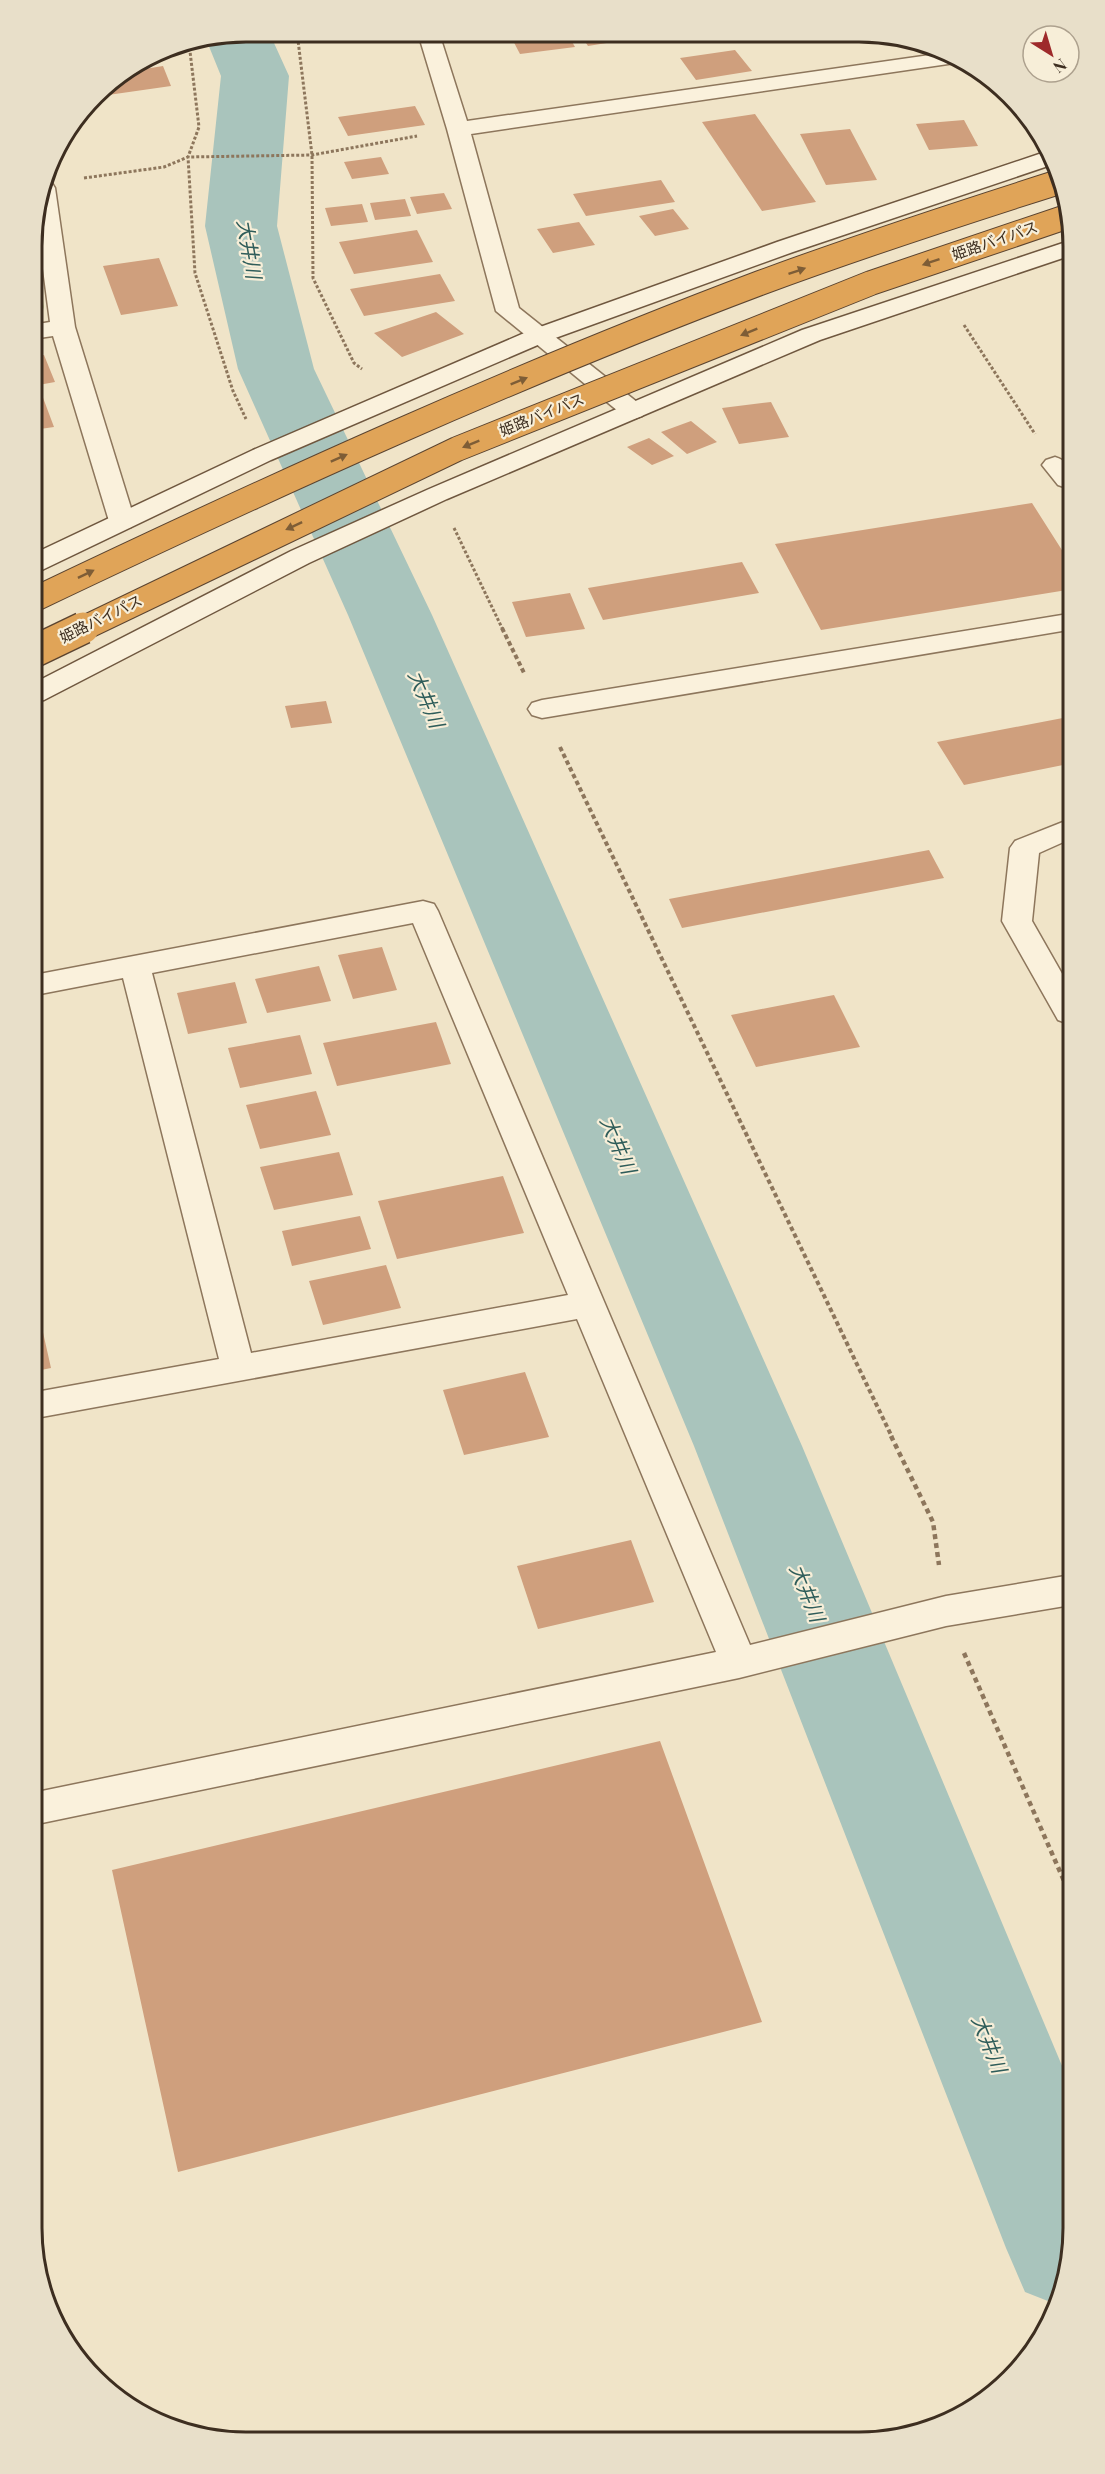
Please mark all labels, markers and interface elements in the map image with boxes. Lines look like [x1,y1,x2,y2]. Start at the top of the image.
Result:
north arrow [1021,24,1081,84]
text: N [1049,55,1071,79]
street label: 姫路バイパス [949,216,1040,264]
water label: 大井川 [232,217,269,283]
one-way arrow [922,258,940,268]
one-way arrow [789,265,807,275]
one-way arrow [740,328,758,337]
one-way arrow [510,376,528,386]
street label: 姫路バイパス [496,388,587,440]
one-way arrow [461,439,479,449]
one-way arrow [331,453,349,463]
one-way arrow [285,521,302,530]
one-way arrow [77,570,94,579]
street label: 姫路バイパス [56,589,145,647]
water label: 大井川 [403,666,452,733]
water label: 大井川 [595,1112,644,1179]
water label: 大井川 [785,1560,833,1627]
water label: 大井川 [967,2011,1015,2078]

